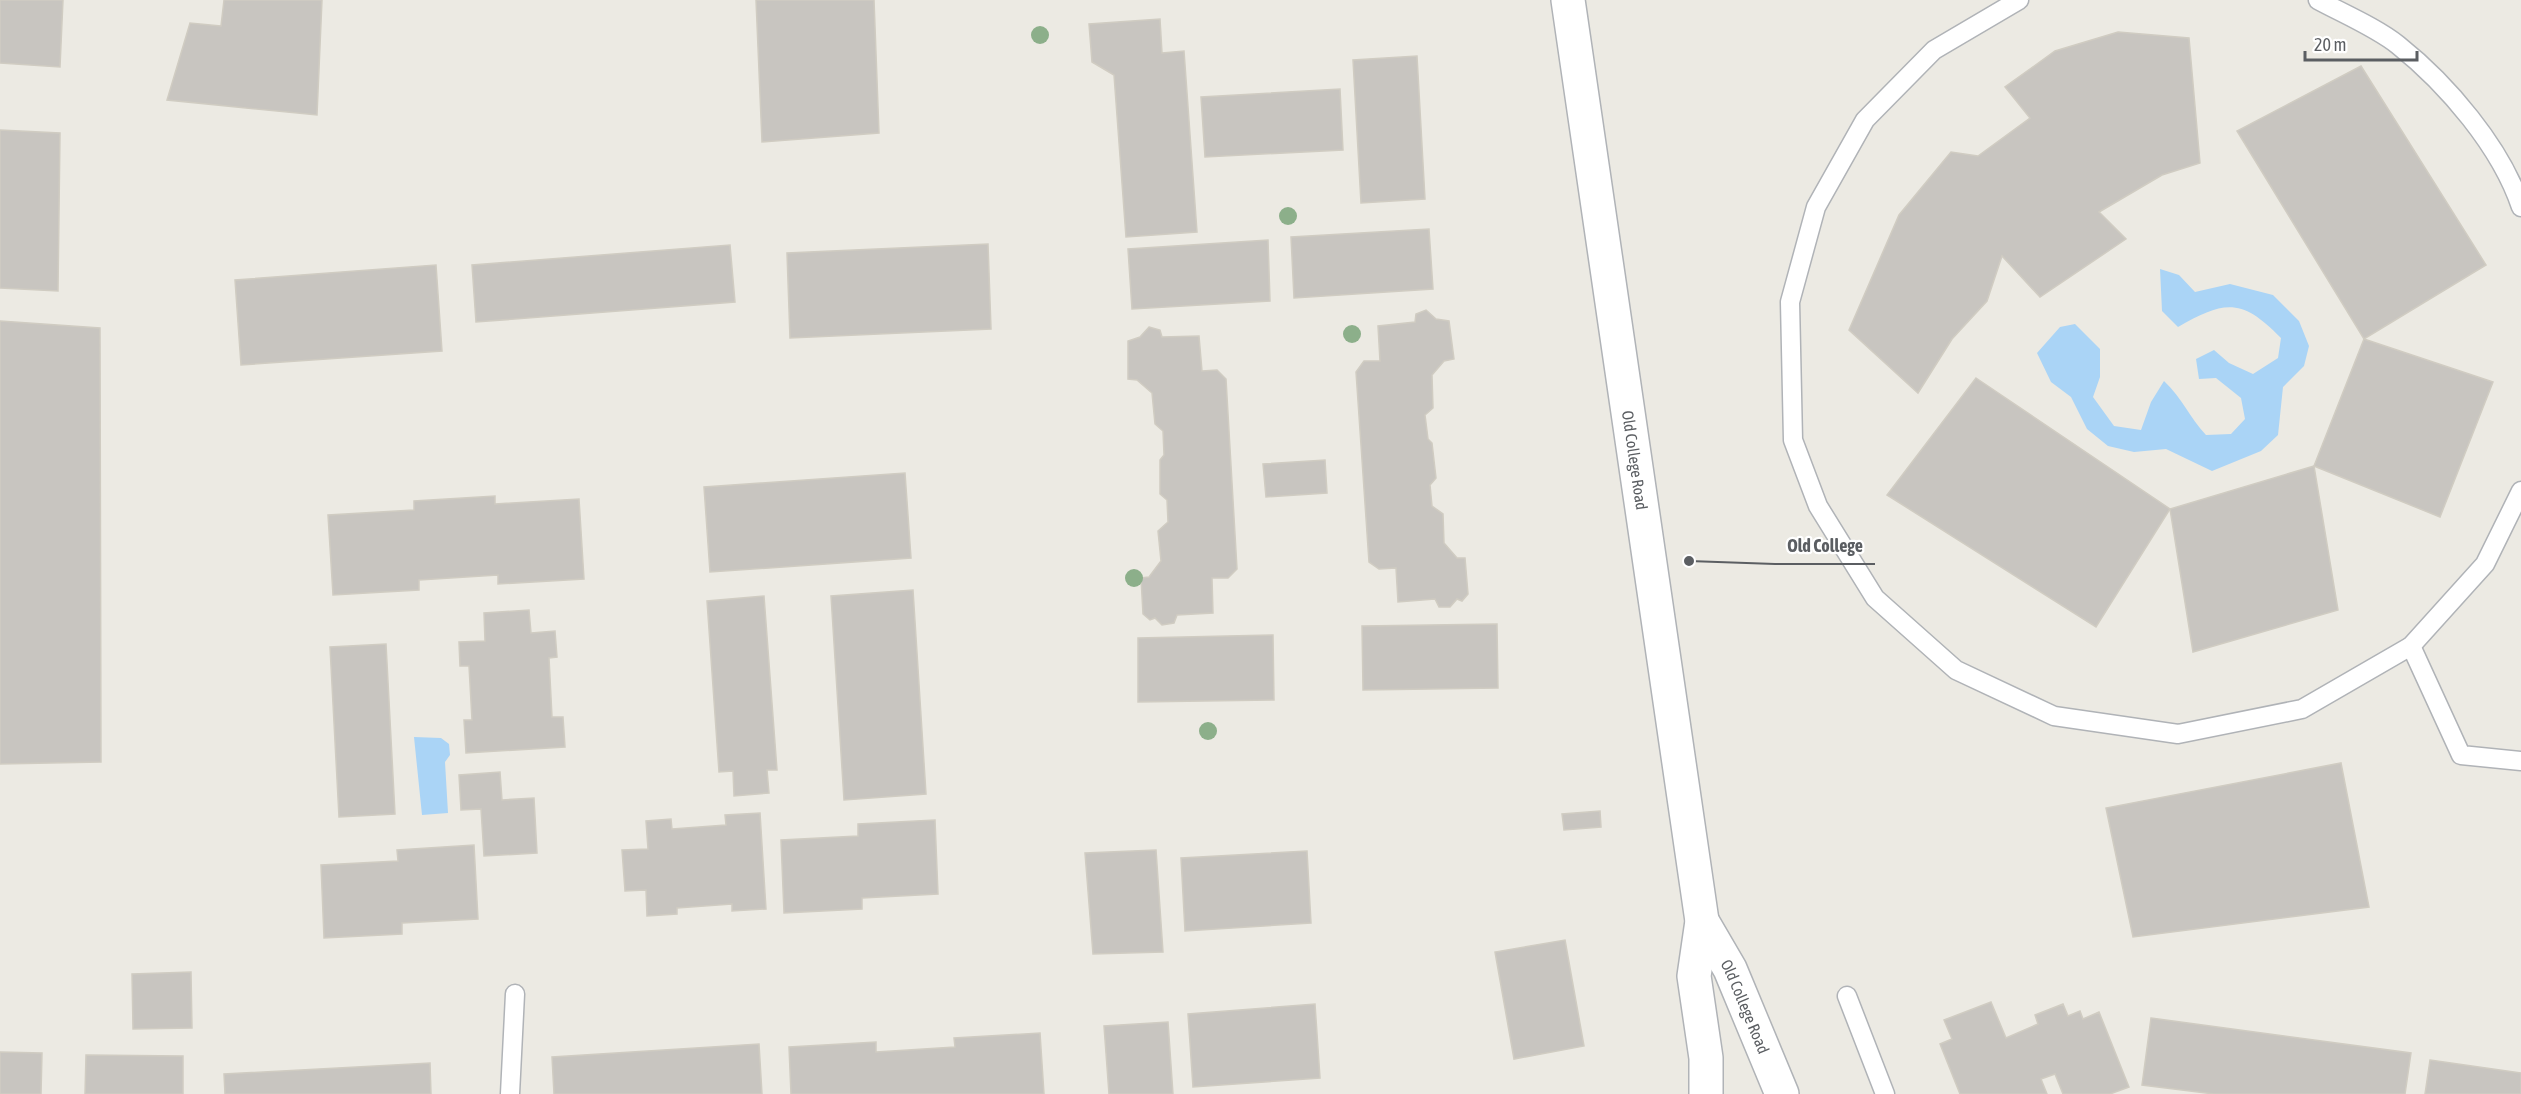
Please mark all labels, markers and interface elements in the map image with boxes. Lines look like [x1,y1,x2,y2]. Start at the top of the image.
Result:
scale bar [2305,24,2418,62]
text: 20 m [2314,34,2346,55]
street label: Old College Road [1619,409,1651,511]
callout: Old College [1775,528,1875,564]
text: Old College [1787,535,1863,556]
street label: Old College Road [1717,956,1773,1056]

